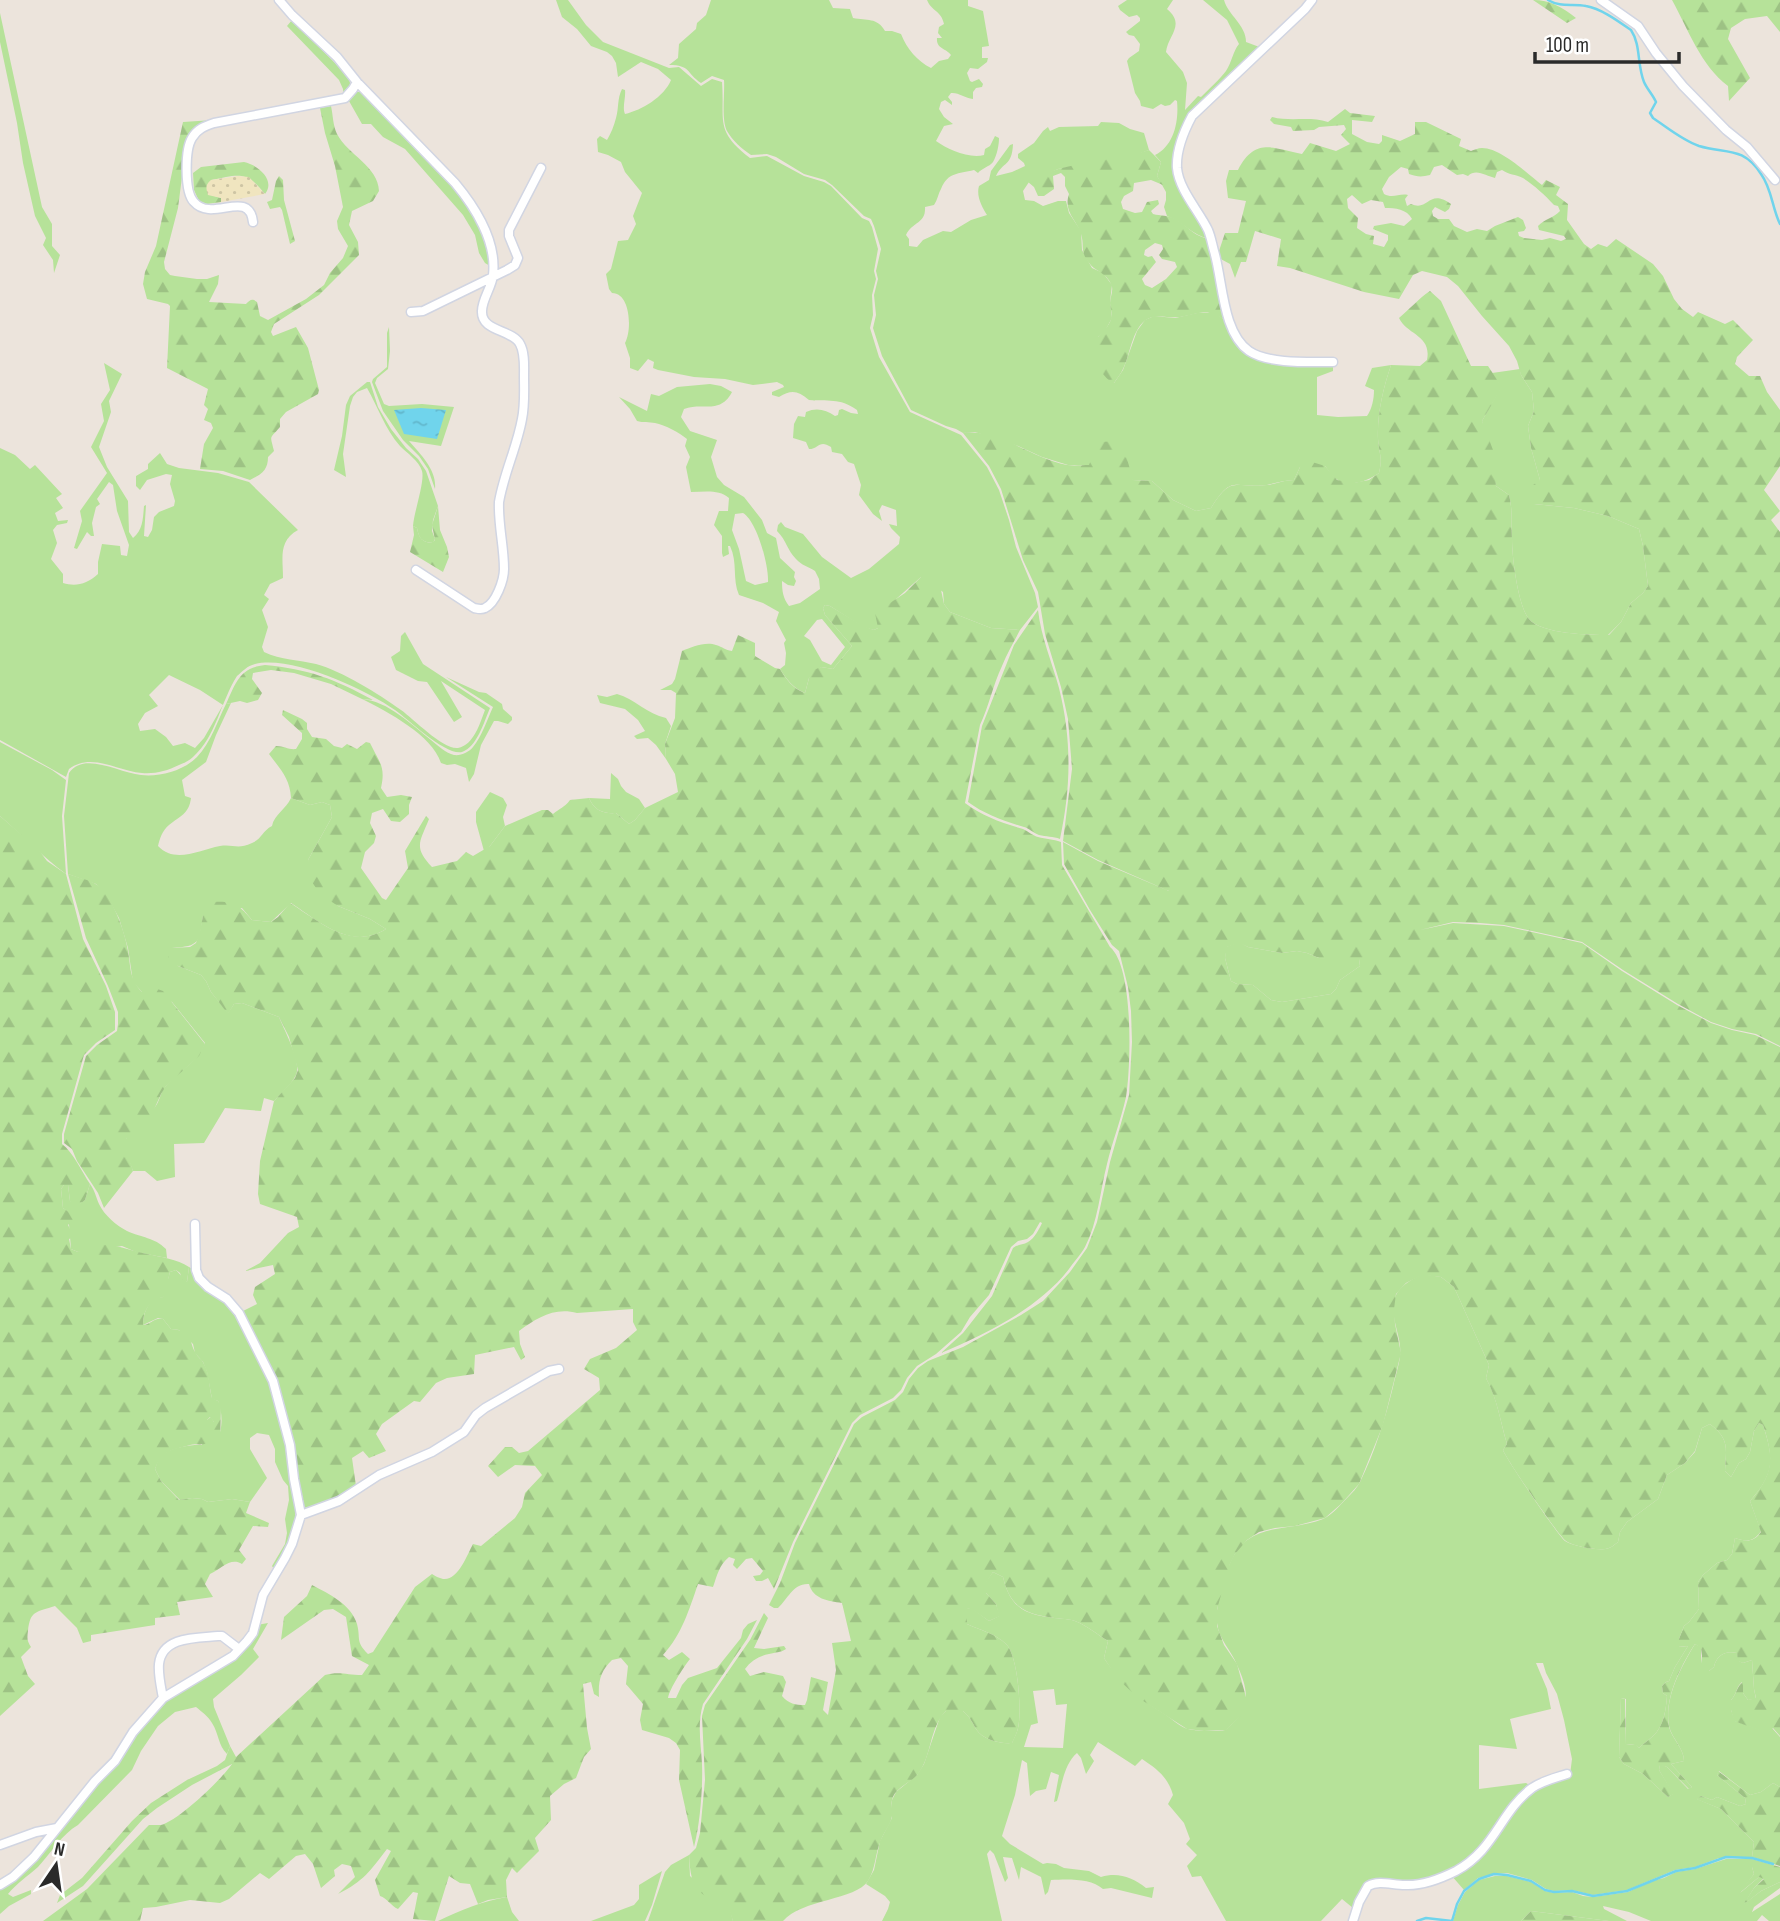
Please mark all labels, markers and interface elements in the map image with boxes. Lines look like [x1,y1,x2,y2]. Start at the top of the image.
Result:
scale bar [1535,21,1678,65]
text: 100 m [1546,33,1589,58]
north arrow [21,1830,91,1900]
text: N [52,1838,67,1862]

